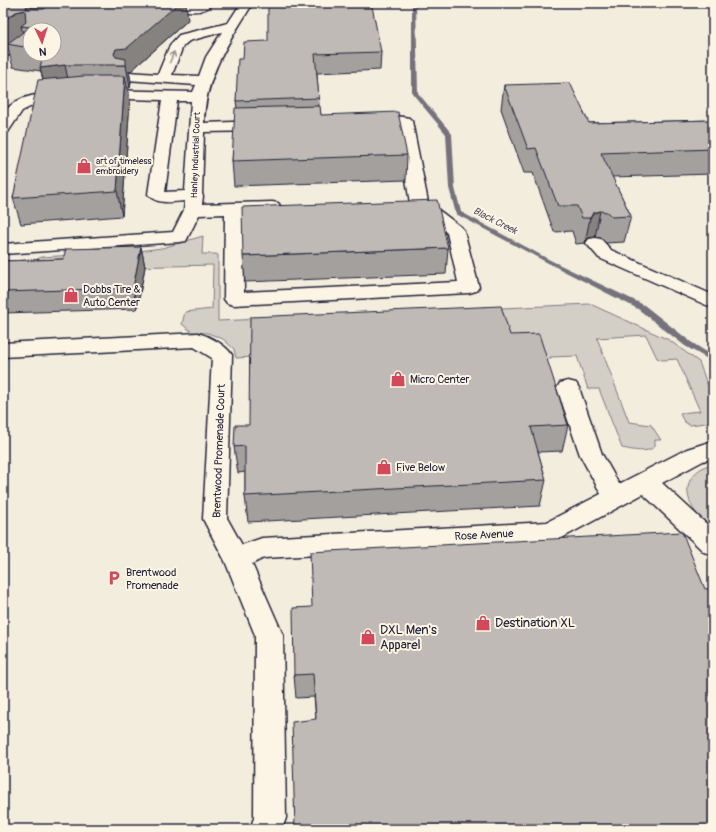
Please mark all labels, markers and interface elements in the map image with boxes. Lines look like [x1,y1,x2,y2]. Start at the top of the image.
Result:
north arrow [22,22,62,62]
text: N [38,45,47,58]
one-way arrow [168,52,176,64]
street label: Hanley Industrial Court [189,111,203,198]
place label: art of timeless embroidery [96,156,152,177]
shop icon: art of timeless embroidery [75,157,93,175]
water label: Black Creek [471,205,520,238]
place label: Dobbs Tire & Auto Center [83,283,140,309]
shop icon: Dobbs Tire & Auto Center [62,286,80,304]
shop icon: Micro Center [389,370,407,388]
place label: Micro Center [410,373,469,386]
street label: Brentwood Promenade Court [210,383,228,518]
shop icon: Five Below [375,458,393,476]
place label: Five Below [396,461,446,474]
street label: Rose Avenue [454,527,514,543]
place label: Brentwood Promenade [126,566,179,592]
parking icon: Brentwood Promenade [105,569,123,587]
shop icon: Destination XL [474,614,492,632]
place label: Destination XL [495,615,575,631]
place label: DXL Men's Apparel [380,622,437,653]
shop icon: DXL Men's Apparel [359,628,377,646]

